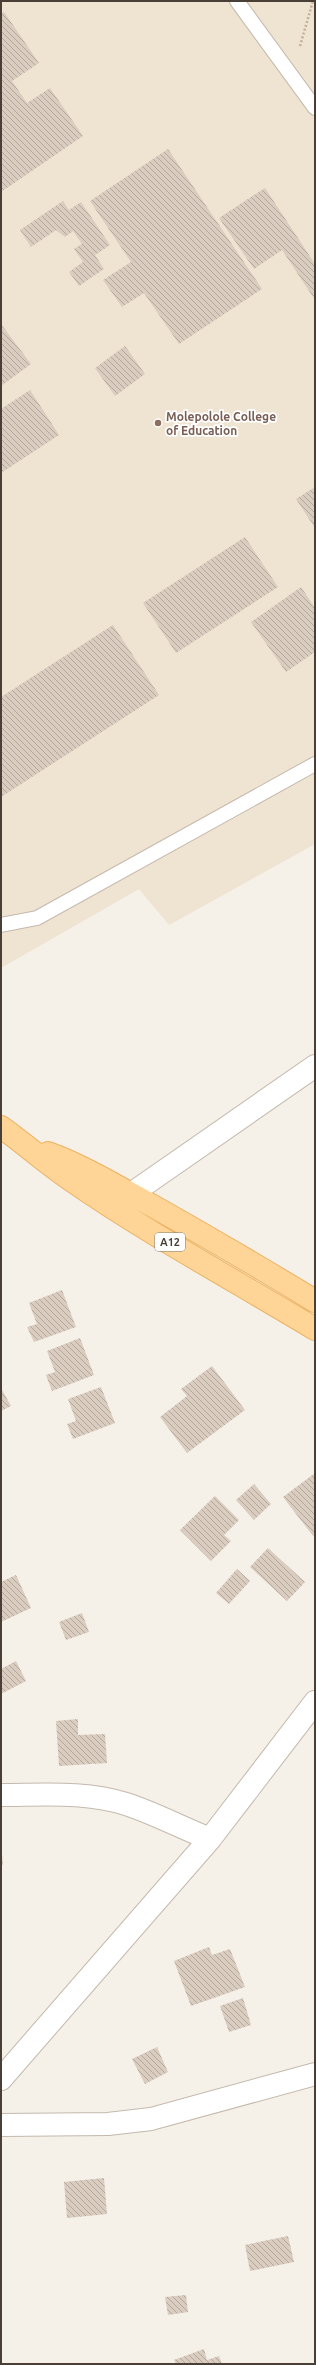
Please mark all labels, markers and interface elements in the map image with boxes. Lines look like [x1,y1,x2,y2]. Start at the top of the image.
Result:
place label: Molepolole College of Education [166,410,276,437]
marker: Molepolole College of Education [153,418,163,428]
road number: A12 [155,1233,185,1251]

